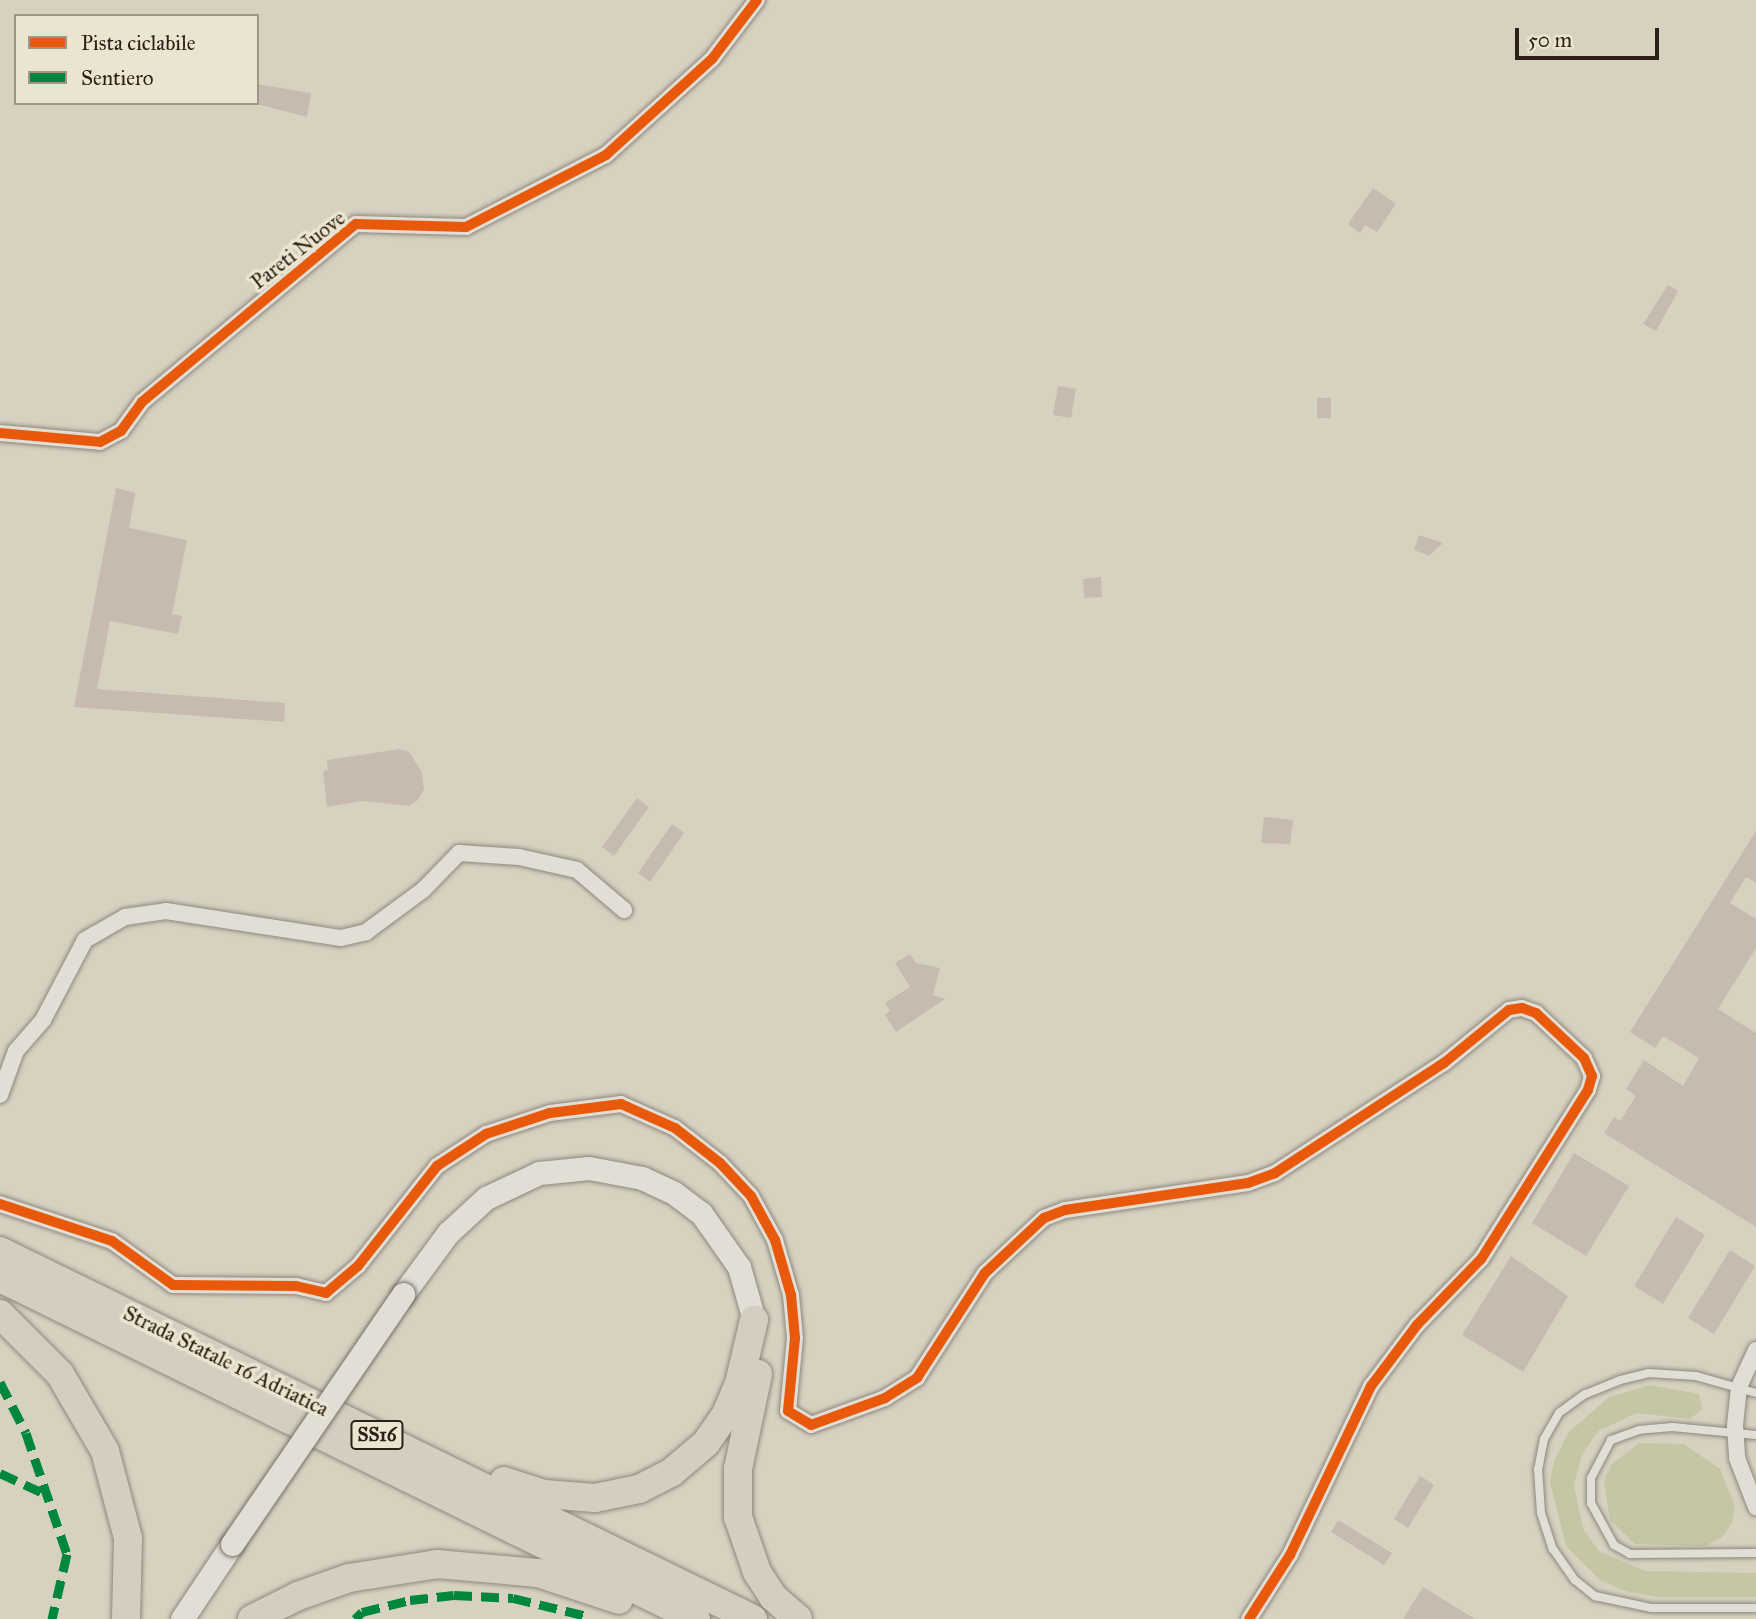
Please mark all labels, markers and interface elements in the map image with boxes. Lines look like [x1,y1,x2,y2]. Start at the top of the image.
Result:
legend [14,14,259,105]
scale bar [1518,14,1662,58]
text: 50 m [1528,27,1572,53]
text: Pista ciclabile [81,30,196,56]
text: Sentiero [81,65,153,91]
street label: Pareti Nuove [246,205,350,295]
street label: Strada Statale 16 Adriatica [119,1300,333,1422]
road number: SS16 [349,1420,405,1450]

